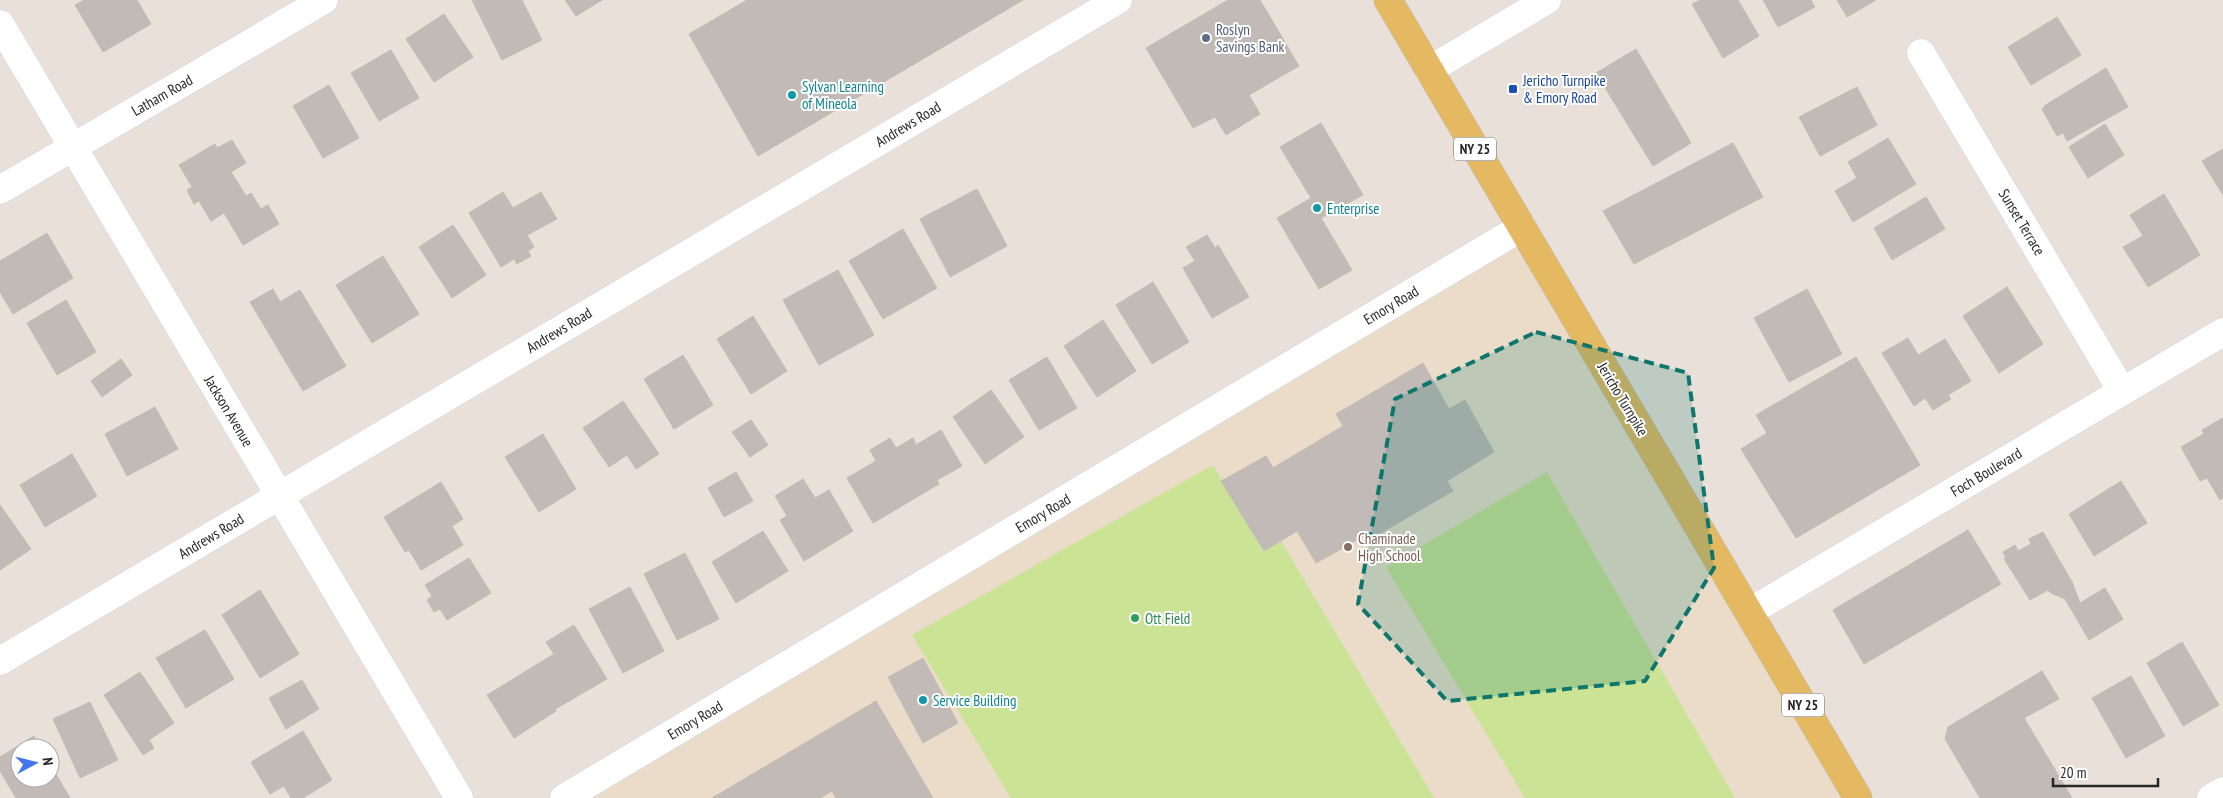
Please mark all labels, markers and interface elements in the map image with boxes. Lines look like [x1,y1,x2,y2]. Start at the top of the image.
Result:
place label: Roslyn Savings Bank [1216,20,1284,56]
marker: Roslyn Savings Bank [1200,32,1212,44]
street label: Latham Road [128,70,196,120]
place label: Jericho Turnpike & Emory Road [1522,71,1606,107]
place label: Sylvan Learning of Mineola [802,77,884,113]
marker: Jericho Turnpike & Emory Road [1507,83,1519,95]
marker: Sylvan Learning of Mineola [786,89,798,101]
street label: Andrews Road [872,97,944,151]
road number: NY 25 [1454,138,1496,160]
street label: Sunset Terrace [1995,185,2049,259]
place label: Enterprise [1327,199,1380,218]
marker: Enterprise [1311,202,1323,214]
street label: Emory Road [1360,281,1422,329]
street label: Andrews Road [523,303,595,357]
street label: Jericho Turnpike [1593,358,1652,439]
street label: Jackson Avenue [200,371,258,450]
street label: Foch Boulevard [1947,443,2025,501]
street label: Emory Road [1012,489,1074,537]
street label: Andrews Road [175,509,247,563]
place label: Chaminade High School [1358,529,1421,565]
marker: Chaminade High School [1342,541,1354,553]
place label: Ott Field [1145,609,1190,628]
marker: Ott Field [1129,612,1141,624]
place label: Service Building [933,691,1016,710]
marker: Service Building [917,694,929,706]
road number: NY 25 [1782,694,1824,716]
street label: Emory Road [664,696,726,744]
north arrow [10,738,60,788]
scale bar [2053,756,2158,788]
text: N [39,757,57,766]
text: 20 m [2060,763,2086,782]

